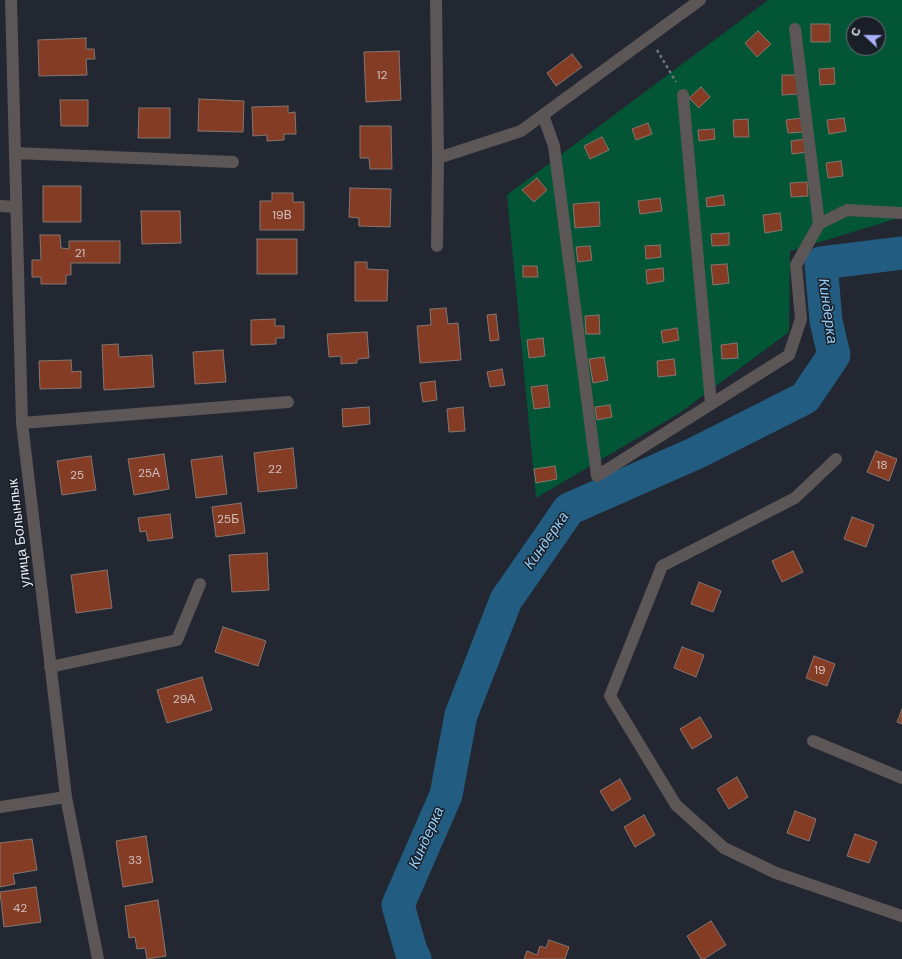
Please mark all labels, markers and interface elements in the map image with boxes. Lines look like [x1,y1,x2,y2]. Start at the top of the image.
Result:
north arrow [846,16,886,56]
text: С [848,26,864,38]
house number: 12 [377,69,387,83]
house number: 19В [272,209,292,223]
house number: 21 [75,247,85,261]
water label: Киндерка [814,277,840,345]
house number: 18 [876,459,888,473]
house number: 22 [268,463,282,477]
house number: 25А [138,467,160,481]
house number: 25 [70,469,84,483]
street label: улица Болынлык [5,478,35,588]
water label: Киндерка [521,509,573,573]
house number: 25Б [217,513,239,527]
house number: 19 [814,664,826,678]
house number: 29А [173,693,195,707]
water label: Киндерка [405,804,449,872]
house number: 33 [128,854,142,868]
house number: 42 [13,902,27,916]

